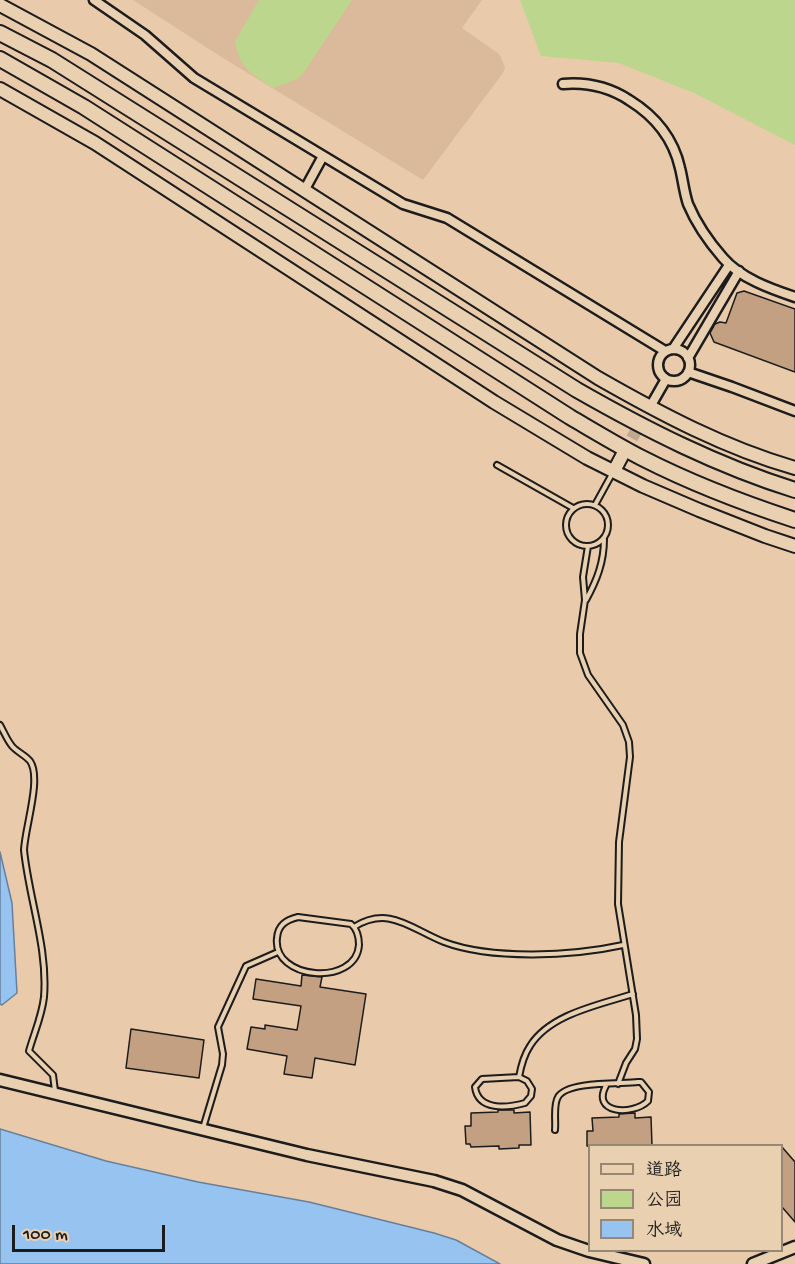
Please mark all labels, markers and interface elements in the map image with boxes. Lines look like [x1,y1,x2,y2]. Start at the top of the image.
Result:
legend [588,1144,783,1252]
text: 道路 [646,1161,682,1182]
text: 公园 [646,1191,682,1212]
scale bar [15,1213,168,1251]
text: 水域 [646,1221,682,1242]
text: 100 m [23,1225,68,1246]

